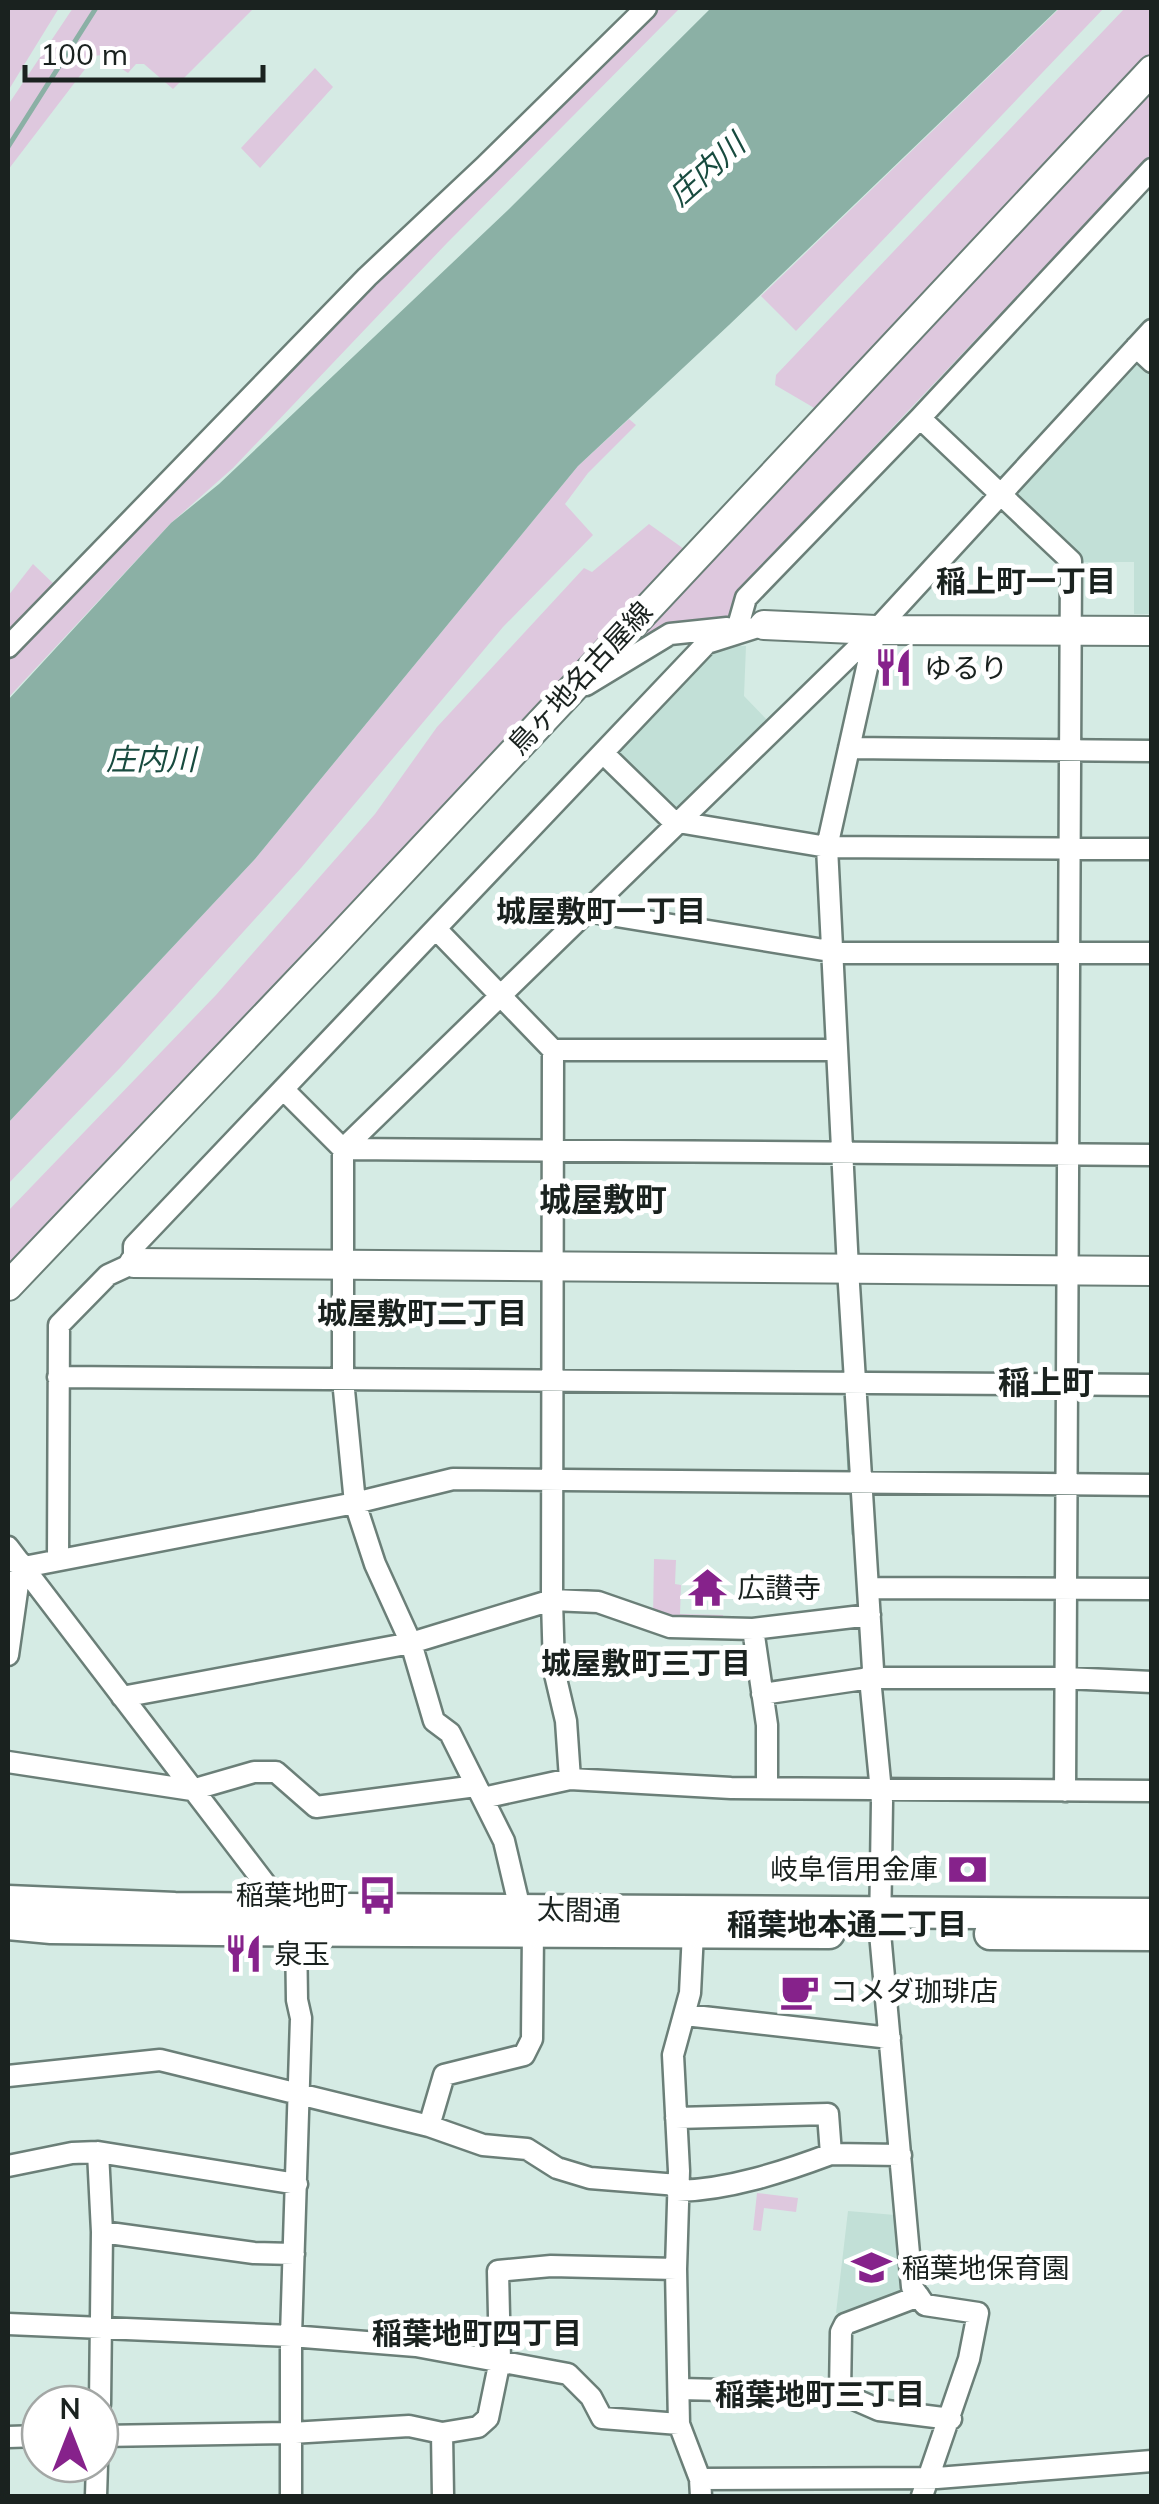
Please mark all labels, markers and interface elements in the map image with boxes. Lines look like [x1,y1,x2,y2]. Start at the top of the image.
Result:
scale bar [25,20,262,82]
text: 100 m [40,35,128,73]
water label: 庄内川 [660,123,755,213]
district label: 稲上町一丁目 [936,562,1116,600]
street label: 鳥ヶ地名古屋線 [500,594,659,761]
restaurant icon: ゆるり [873,647,915,689]
place label: ゆるり [924,650,1008,685]
water label: 庄内川 [106,740,199,778]
district label: 城屋敷町一丁目 [496,892,706,930]
district label: 城屋敷町 [539,1179,667,1219]
district label: 城屋敷町二丁目 [317,1294,527,1332]
district label: 稲上町 [998,1362,1094,1402]
temple icon: 広讃寺 [686,1567,728,1609]
place label: 広讃寺 [737,1570,821,1605]
district label: 城屋敷町三丁目 [541,1644,751,1682]
bank icon: 岐阜信用金庫 [947,1848,989,1890]
place label: 岐阜信用金庫 [770,1851,938,1886]
bus stop icon: 稲葉地町 [357,1874,399,1916]
place label: 稲葉地町 [236,1877,348,1912]
street label: 太閤通 [537,1891,621,1928]
district label: 稲葉地本通二丁目 [727,1905,967,1943]
restaurant icon: 泉玉 [223,1933,265,1975]
place label: 泉玉 [274,1936,330,1971]
cafe icon: コメダ珈琲店 [779,1970,821,2012]
place label: コメダ珈琲店 [830,1973,998,2008]
school or university icon: 稲葉地保育園 [851,2247,893,2289]
place label: 稲葉地保育園 [902,2250,1070,2285]
district label: 稲葉地町四丁目 [372,2314,582,2352]
district label: 稲葉地町三丁目 [715,2375,925,2413]
north arrow [20,2384,120,2484]
text: N [59,2391,81,2426]

